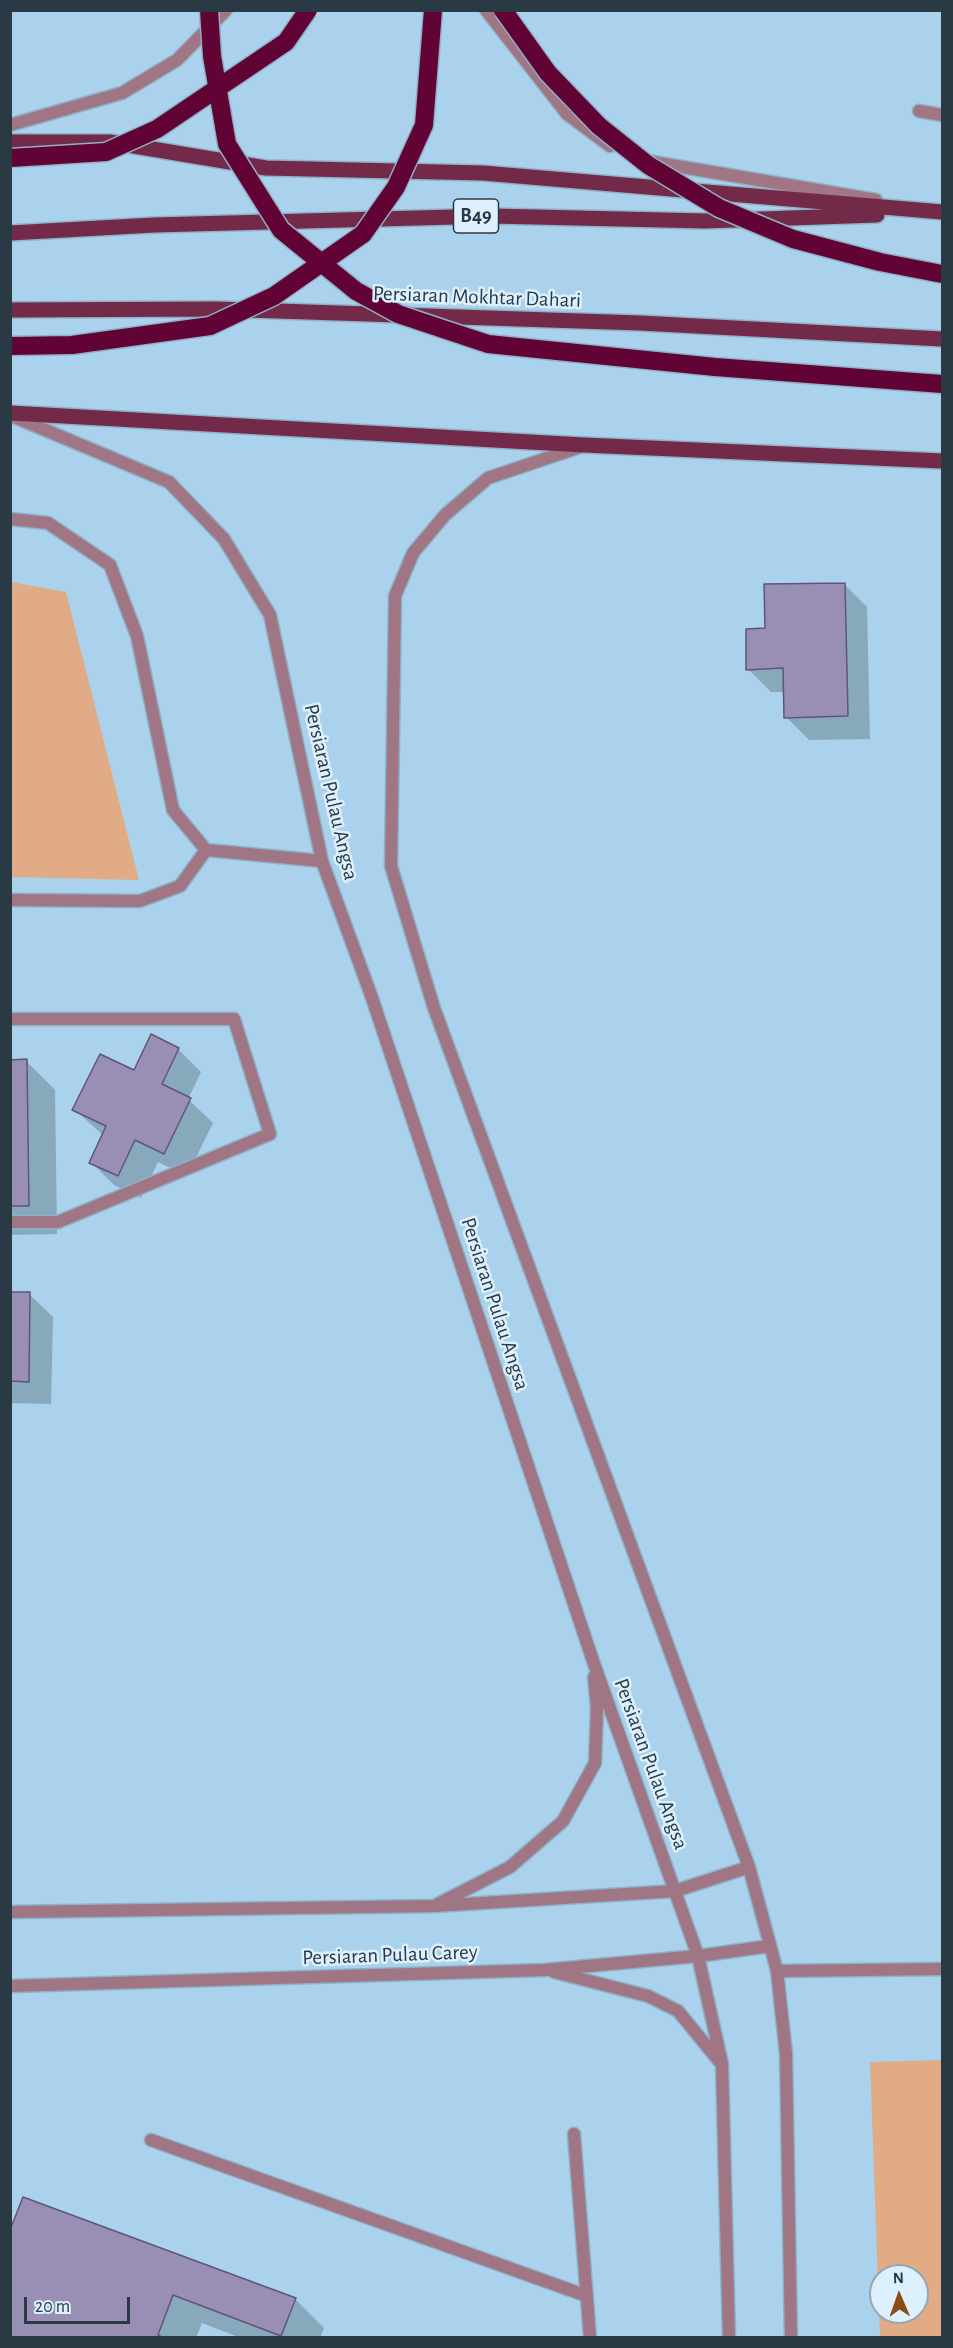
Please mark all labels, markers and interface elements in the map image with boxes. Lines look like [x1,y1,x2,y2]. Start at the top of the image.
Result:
road number: B49 [454,199,498,233]
street label: Persiaran Mokhtar Dahari [373,281,581,313]
street label: Persiaran Pulau Angsa [298,701,364,883]
street label: Persiaran Pulau Angsa [455,1214,535,1394]
street label: Persiaran Pulau Angsa [608,1675,694,1853]
street label: Persiaran Pulau Carey [302,1939,478,1971]
north arrow [869,2264,929,2324]
text: N [893,2270,904,2286]
scale bar [27,2285,134,2323]
text: 20 m [35,2298,70,2316]

